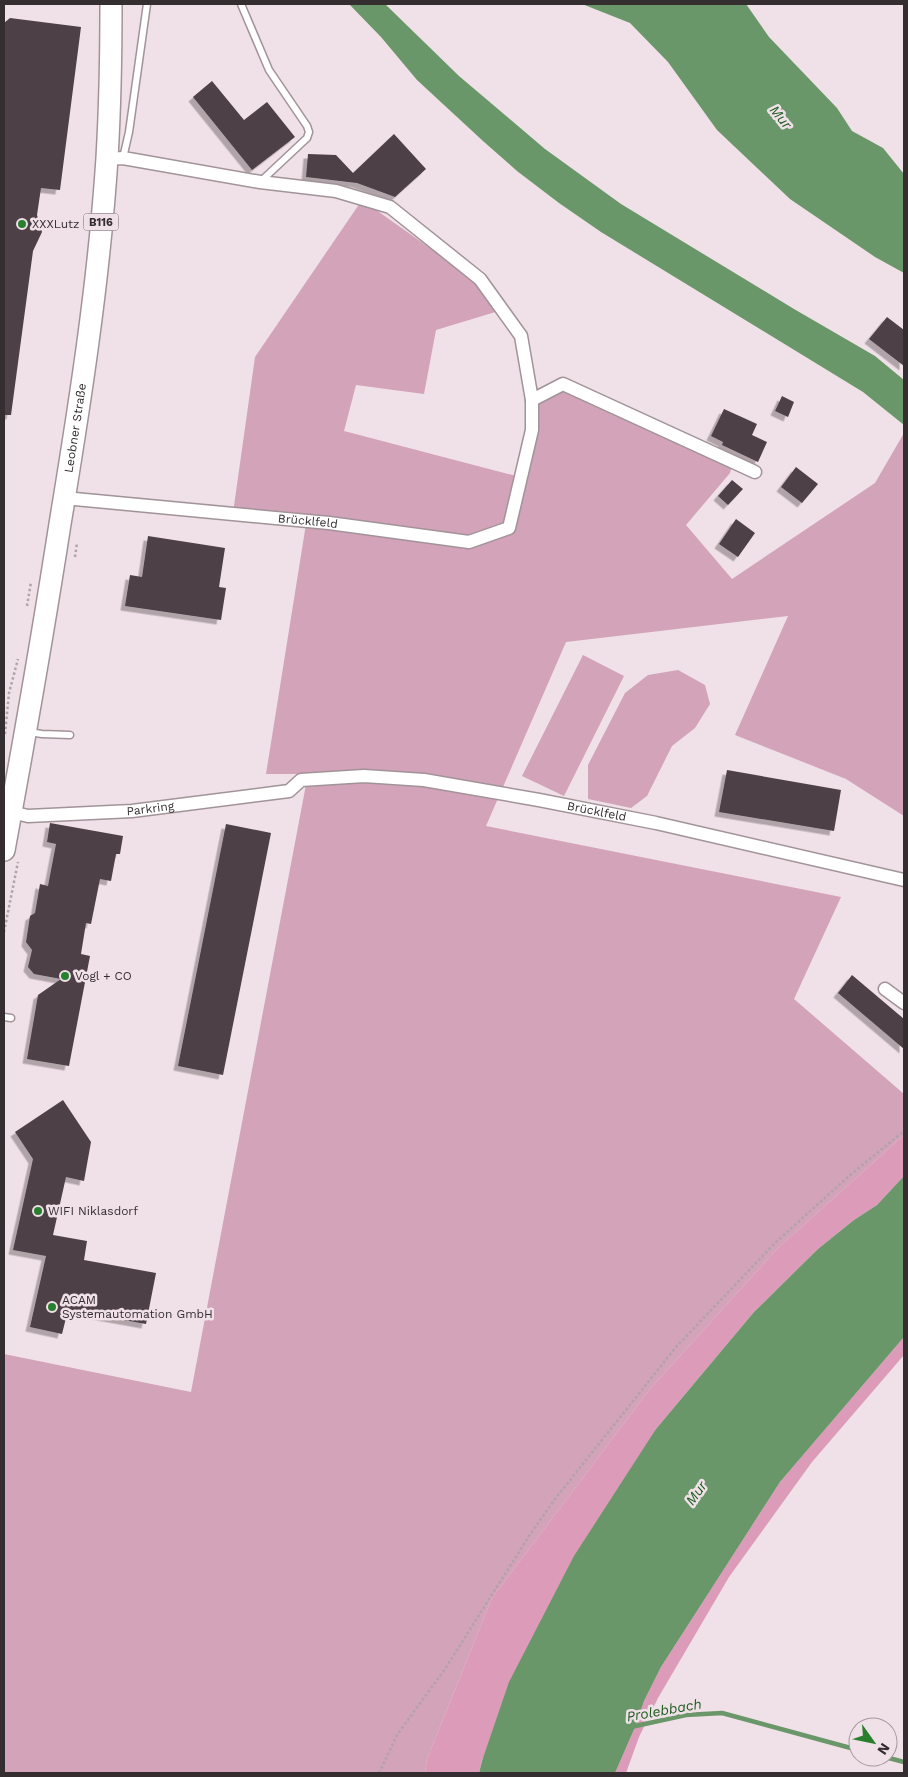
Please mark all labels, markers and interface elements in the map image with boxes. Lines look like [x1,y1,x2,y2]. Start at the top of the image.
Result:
water label: Mur [767,102,796,132]
road number: B116 [84,213,118,230]
place label: XXXLutz [32,217,80,231]
marker: XXXLutz [16,218,28,230]
street label: Leobner Straße [61,382,89,474]
street label: Brücklfeld [277,511,339,531]
street label: Parkring [126,799,175,818]
street label: Brücklfeld [566,799,628,824]
place label: Vogl + CO [75,969,132,983]
marker: Vogl + CO [59,970,71,982]
place label: WIFI Niklasdorf [48,1204,138,1218]
marker: WIFI Niklasdorf [32,1205,44,1217]
place label: ACAM Systemautomation GmbH [62,1293,213,1321]
marker: ACAM Systemautomation GmbH [46,1301,58,1313]
water label: Mur [682,1478,710,1508]
water label: Prolebbach [625,1696,703,1724]
north arrow [848,1717,898,1767]
text: N [874,1740,893,1758]

